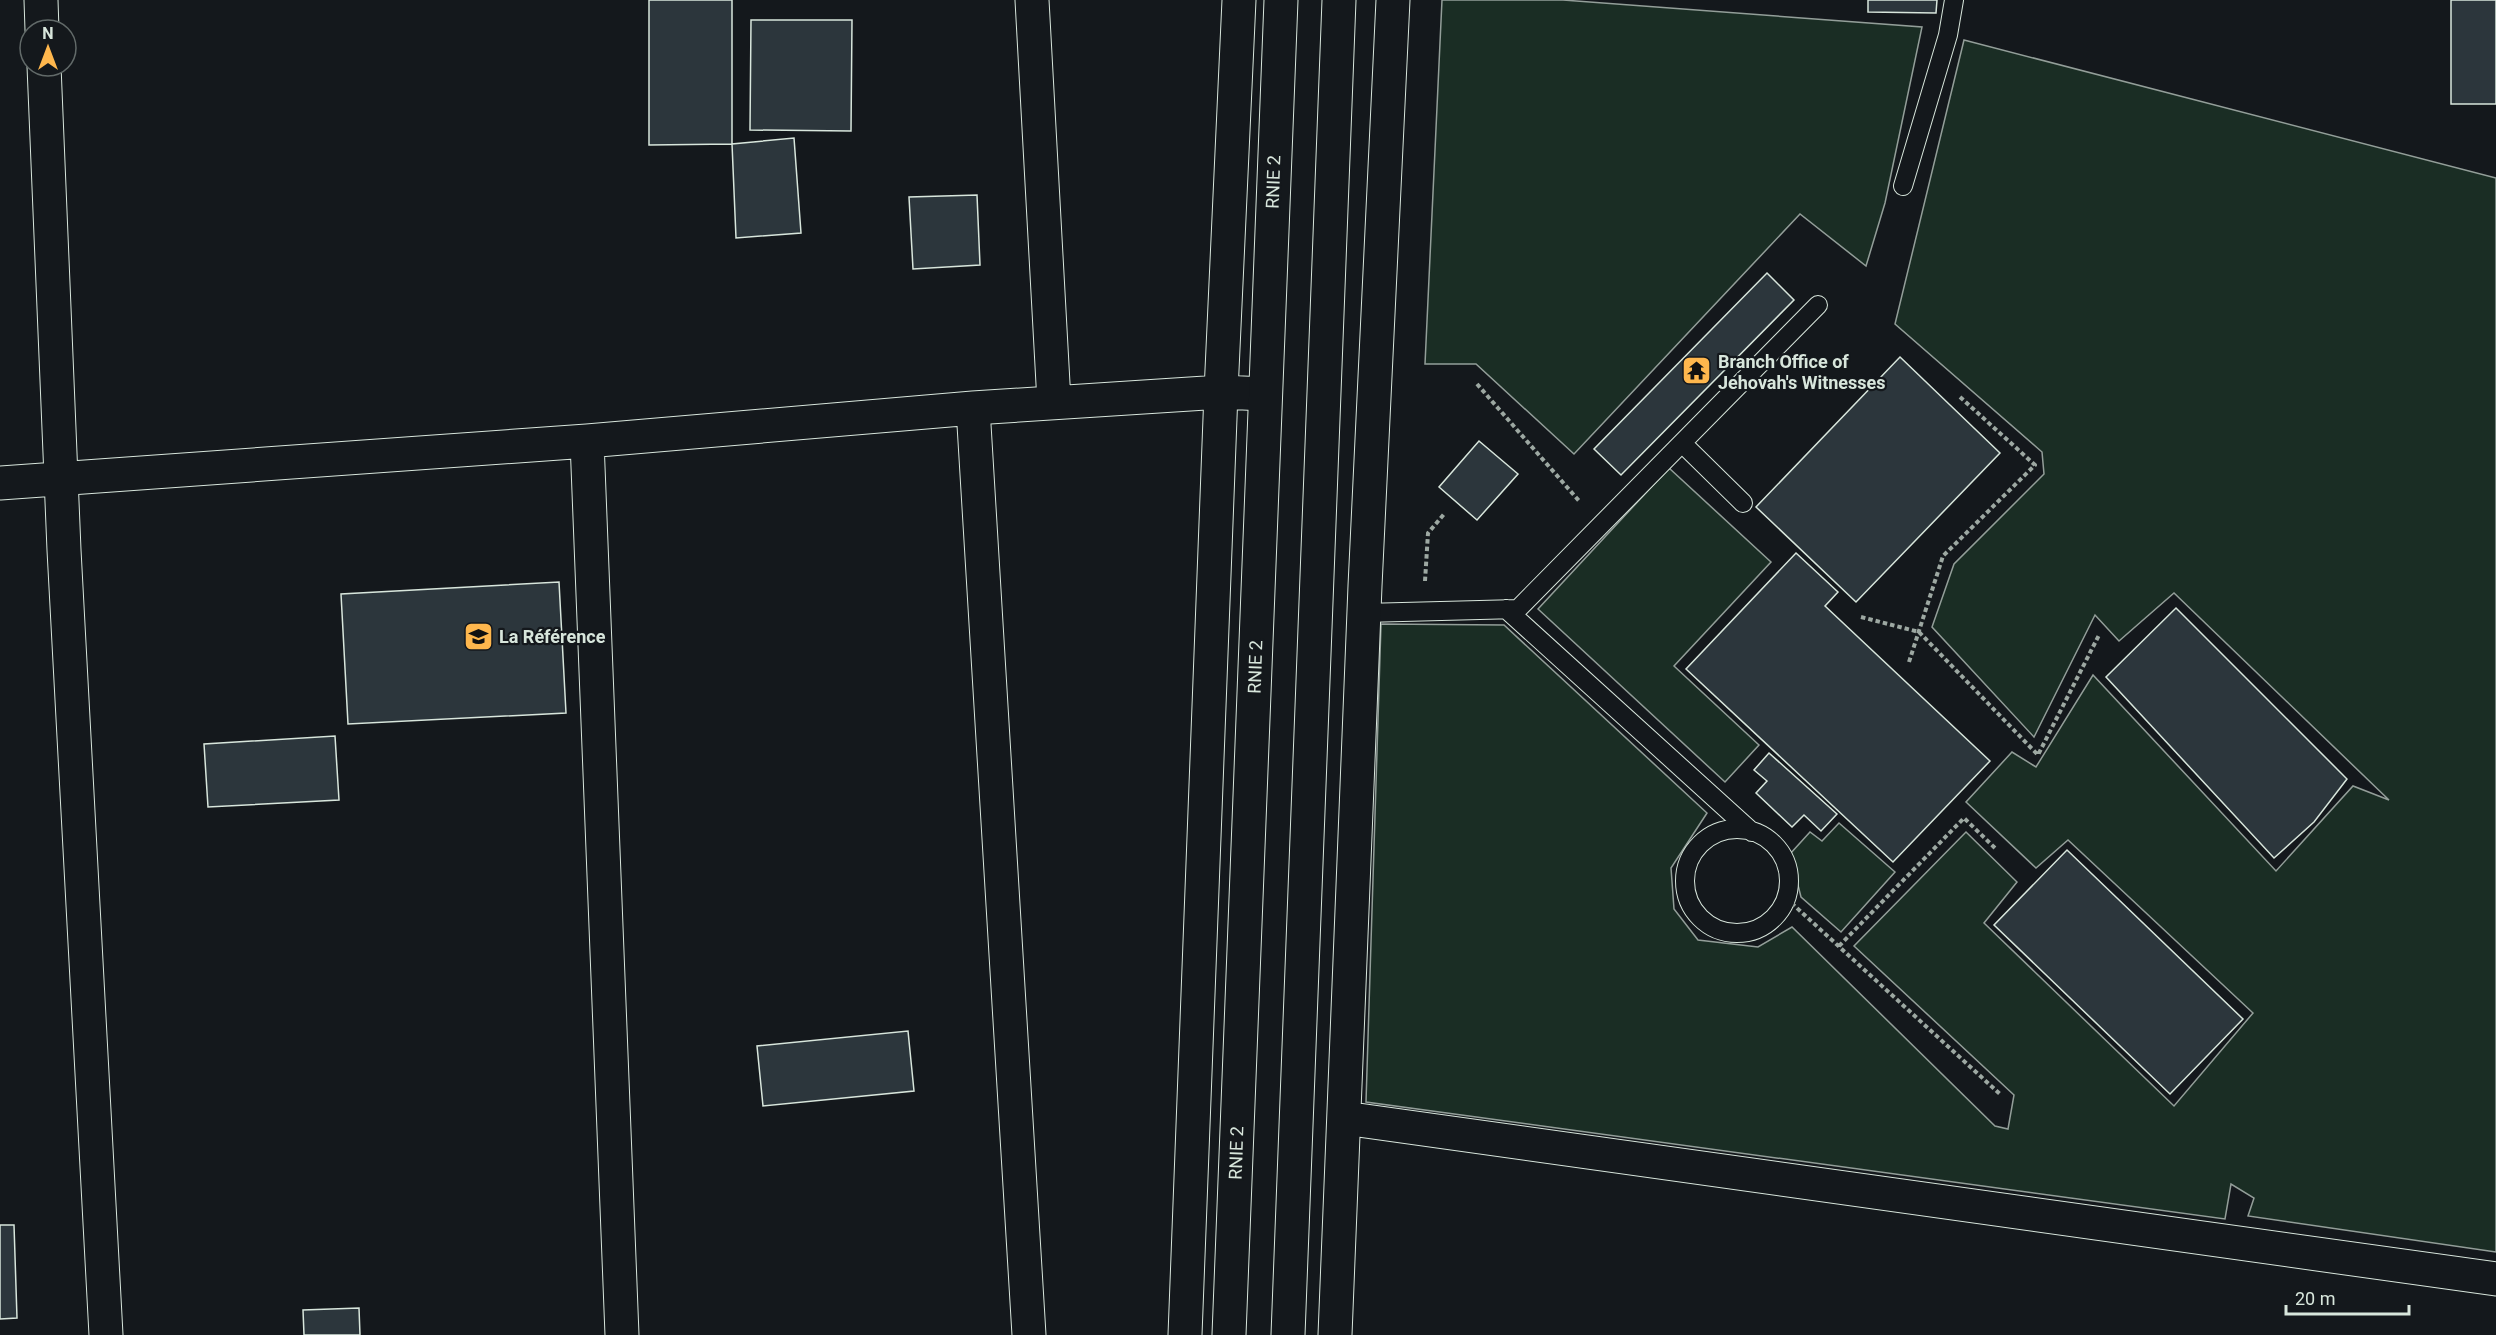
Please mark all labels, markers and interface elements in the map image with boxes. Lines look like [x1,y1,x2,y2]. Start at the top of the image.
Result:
north arrow [18,18,78,78]
text: N [42,24,54,43]
street label: RNIE 2 [1262,155,1284,209]
place label: Branch Office of Jehovah's Witnesses [1718,351,1886,393]
temple icon: Branch Office of Jehovah's Witnesses [1681,355,1713,387]
school or university icon: La Référence [462,620,494,652]
place label: La Référence [499,626,606,647]
street label: RNIE 2 [1244,640,1266,694]
street label: RNIE 2 [1225,1126,1247,1180]
scale bar [2286,1278,2409,1316]
text: 20 m [2295,1288,2335,1309]

